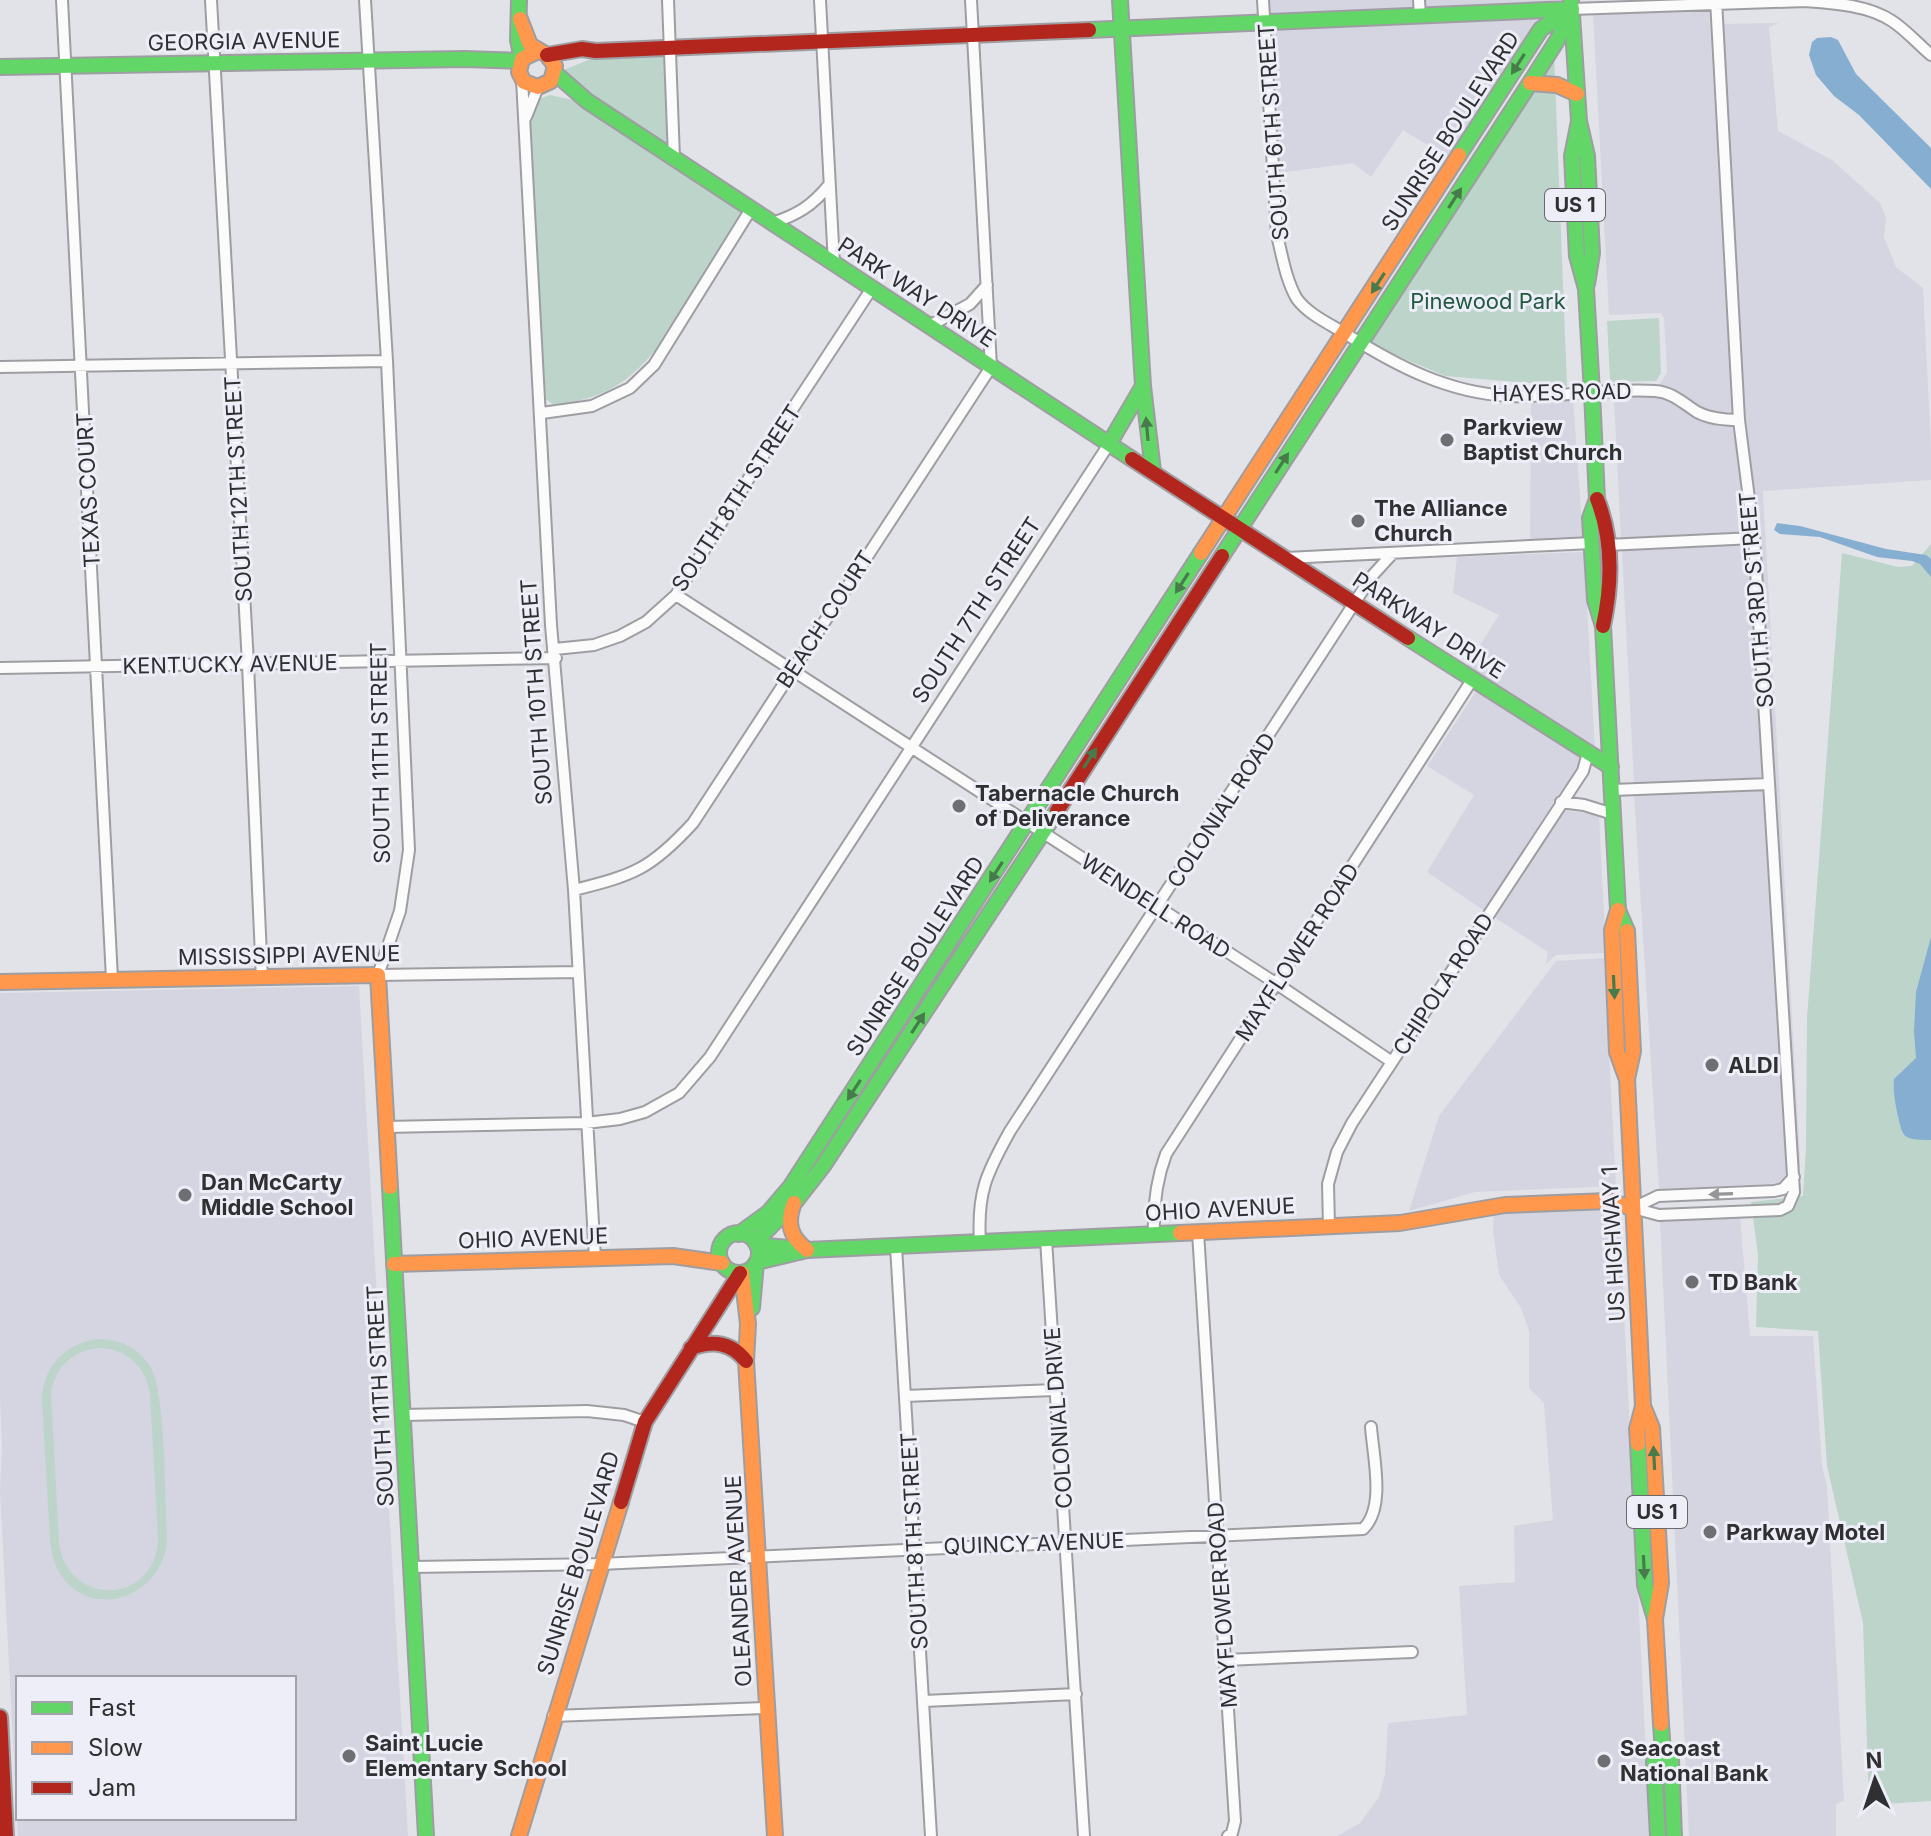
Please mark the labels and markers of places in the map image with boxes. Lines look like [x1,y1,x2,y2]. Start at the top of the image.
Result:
place label: Parkview Baptist Church [1463,414,1623,465]
marker: Parkview Baptist Church [1438,431,1456,449]
place label: The Alliance Church [1374,495,1508,546]
marker: The Alliance Church [1349,512,1367,530]
place label: Tabernacle Church of Deliverance [975,780,1179,831]
marker: Tabernacle Church of Deliverance [950,797,968,815]
place label: ALDI [1728,1052,1779,1078]
marker: ALDI [1703,1056,1721,1074]
place label: Dan McCarty Middle School [201,1169,353,1220]
marker: Dan McCarty Middle School [176,1186,194,1204]
place label: TD Bank [1708,1269,1798,1295]
marker: TD Bank [1683,1273,1701,1291]
place label: Parkway Motel [1726,1519,1885,1545]
marker: Parkway Motel [1701,1523,1719,1541]
place label: Saint Lucie Elementary School [365,1730,567,1781]
place label: Seacoast National Bank [1620,1735,1769,1786]
marker: Saint Lucie Elementary School [340,1747,358,1765]
marker: Seacoast National Bank [1595,1752,1613,1770]

